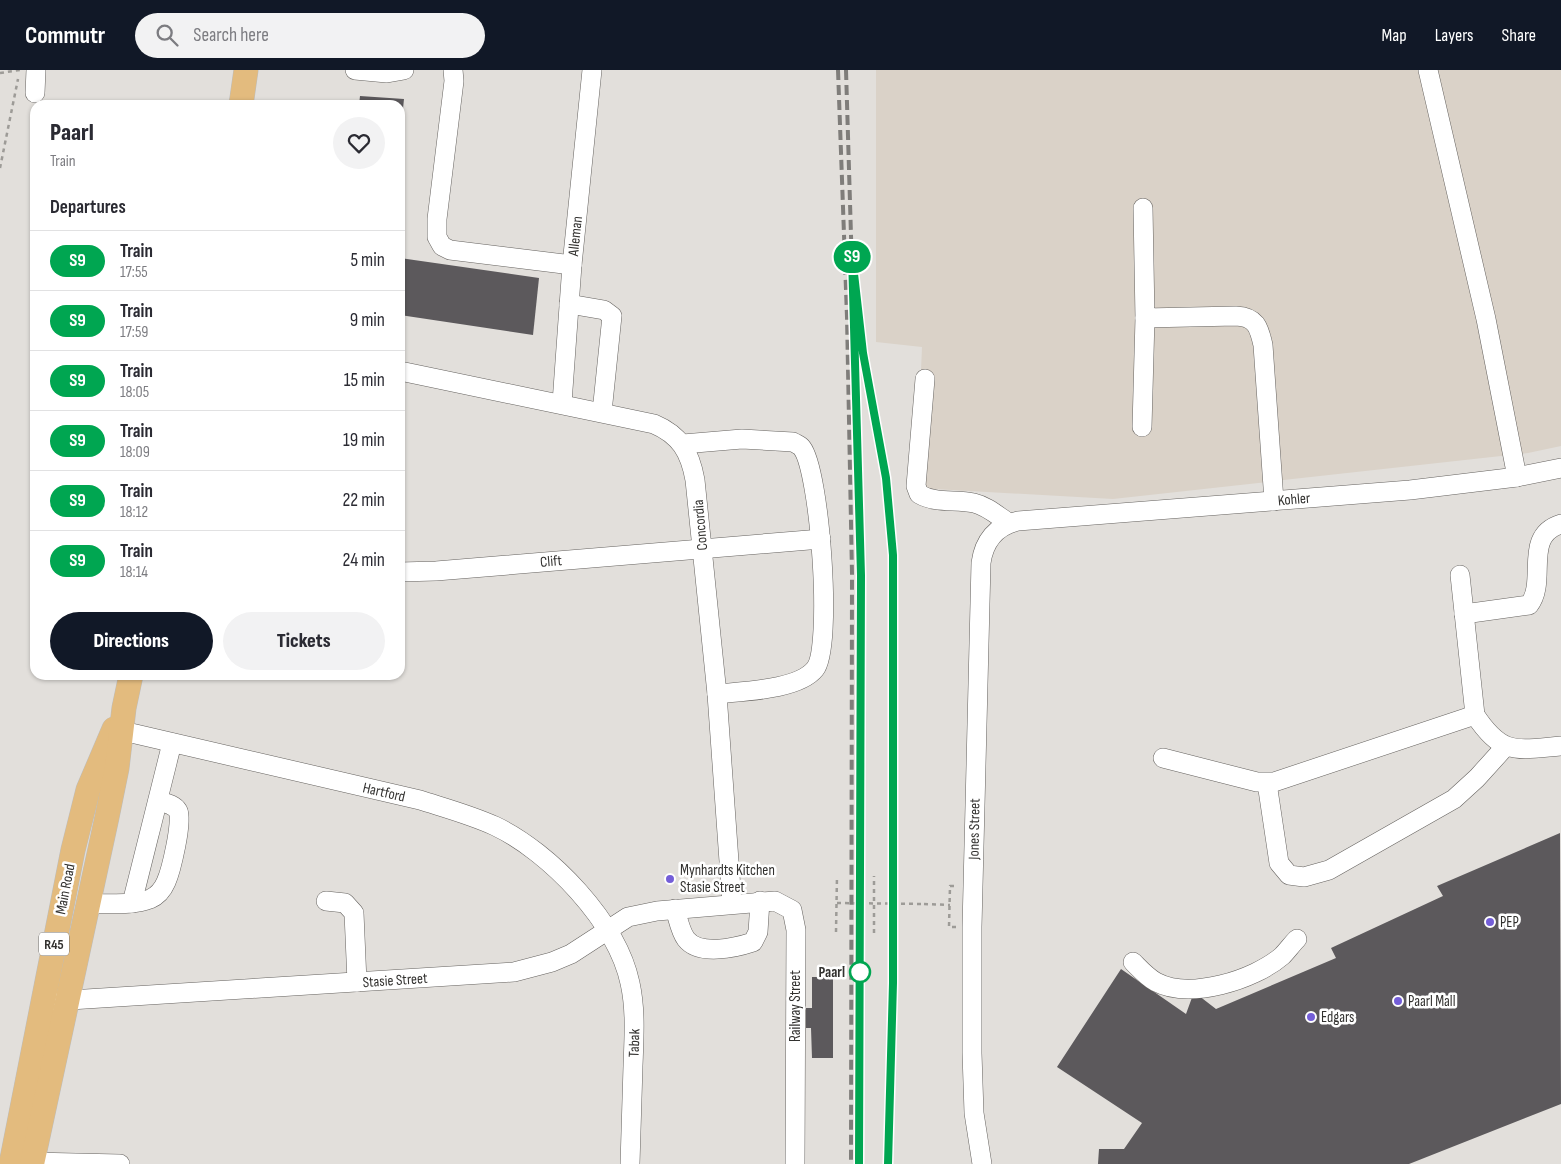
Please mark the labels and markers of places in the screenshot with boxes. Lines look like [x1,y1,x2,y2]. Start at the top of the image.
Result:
place label: Mynhardts Kitchen Stasie Street [680,861,775,897]
marker: Mynhardts Kitchen Stasie Street [664,873,676,885]
place label: PEP [1500,913,1519,932]
marker: PEP [1484,916,1496,928]
marker: Paarl [849,961,871,983]
place label: Paarl [818,963,845,982]
place label: Paarl Mall [1408,992,1455,1011]
marker: Paarl Mall [1392,995,1404,1007]
place label: Edgars [1321,1008,1354,1027]
marker: Edgars [1305,1011,1317,1023]

